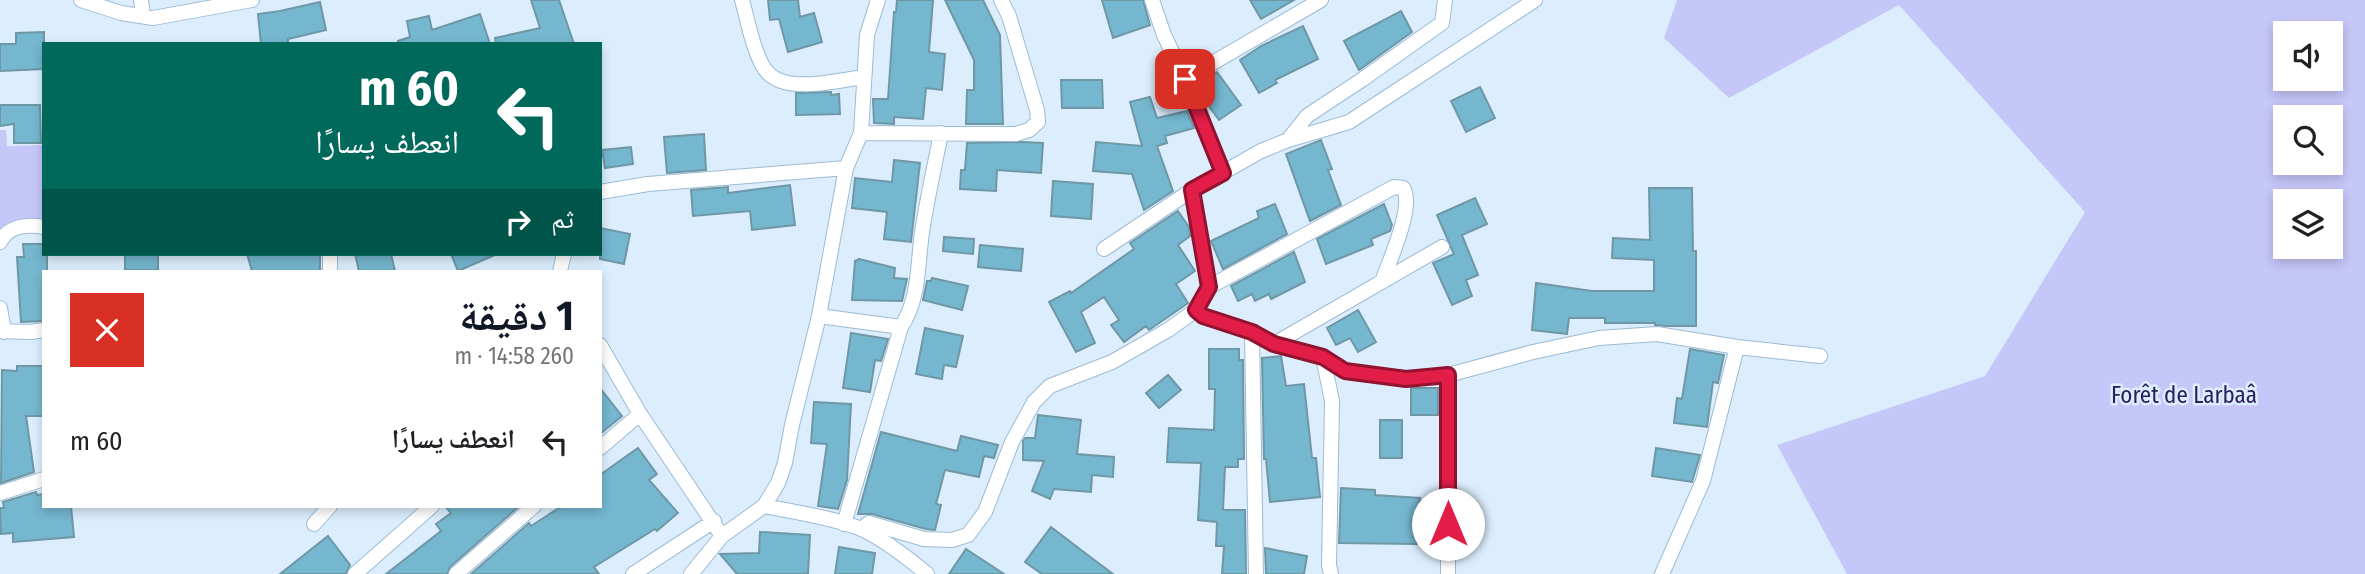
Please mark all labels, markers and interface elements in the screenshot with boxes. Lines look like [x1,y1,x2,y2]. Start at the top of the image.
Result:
map controls [2273,21,2343,259]
button: sound [2273,21,2343,91]
pin [1155,49,1215,109]
text: 60 m [359,59,459,118]
icon: arrive [1166,60,1204,98]
icon: left [483,70,574,161]
button: search [2273,105,2343,175]
text: انعطف يسارًا [315,123,459,161]
button: layers [2273,189,2343,259]
icon: right [499,203,537,241]
text: ثم [551,204,574,235]
text: 1 دقيقة [459,291,574,341]
button: close [70,293,144,367]
text: 260 m · 14:58 [455,342,574,370]
park label: Forêt de Larbaâ [2111,381,2257,409]
icon: left [536,423,574,461]
text: انعطف يسارًا [392,424,515,455]
text: 60 m [70,426,123,457]
position arrow [1411,487,1485,561]

